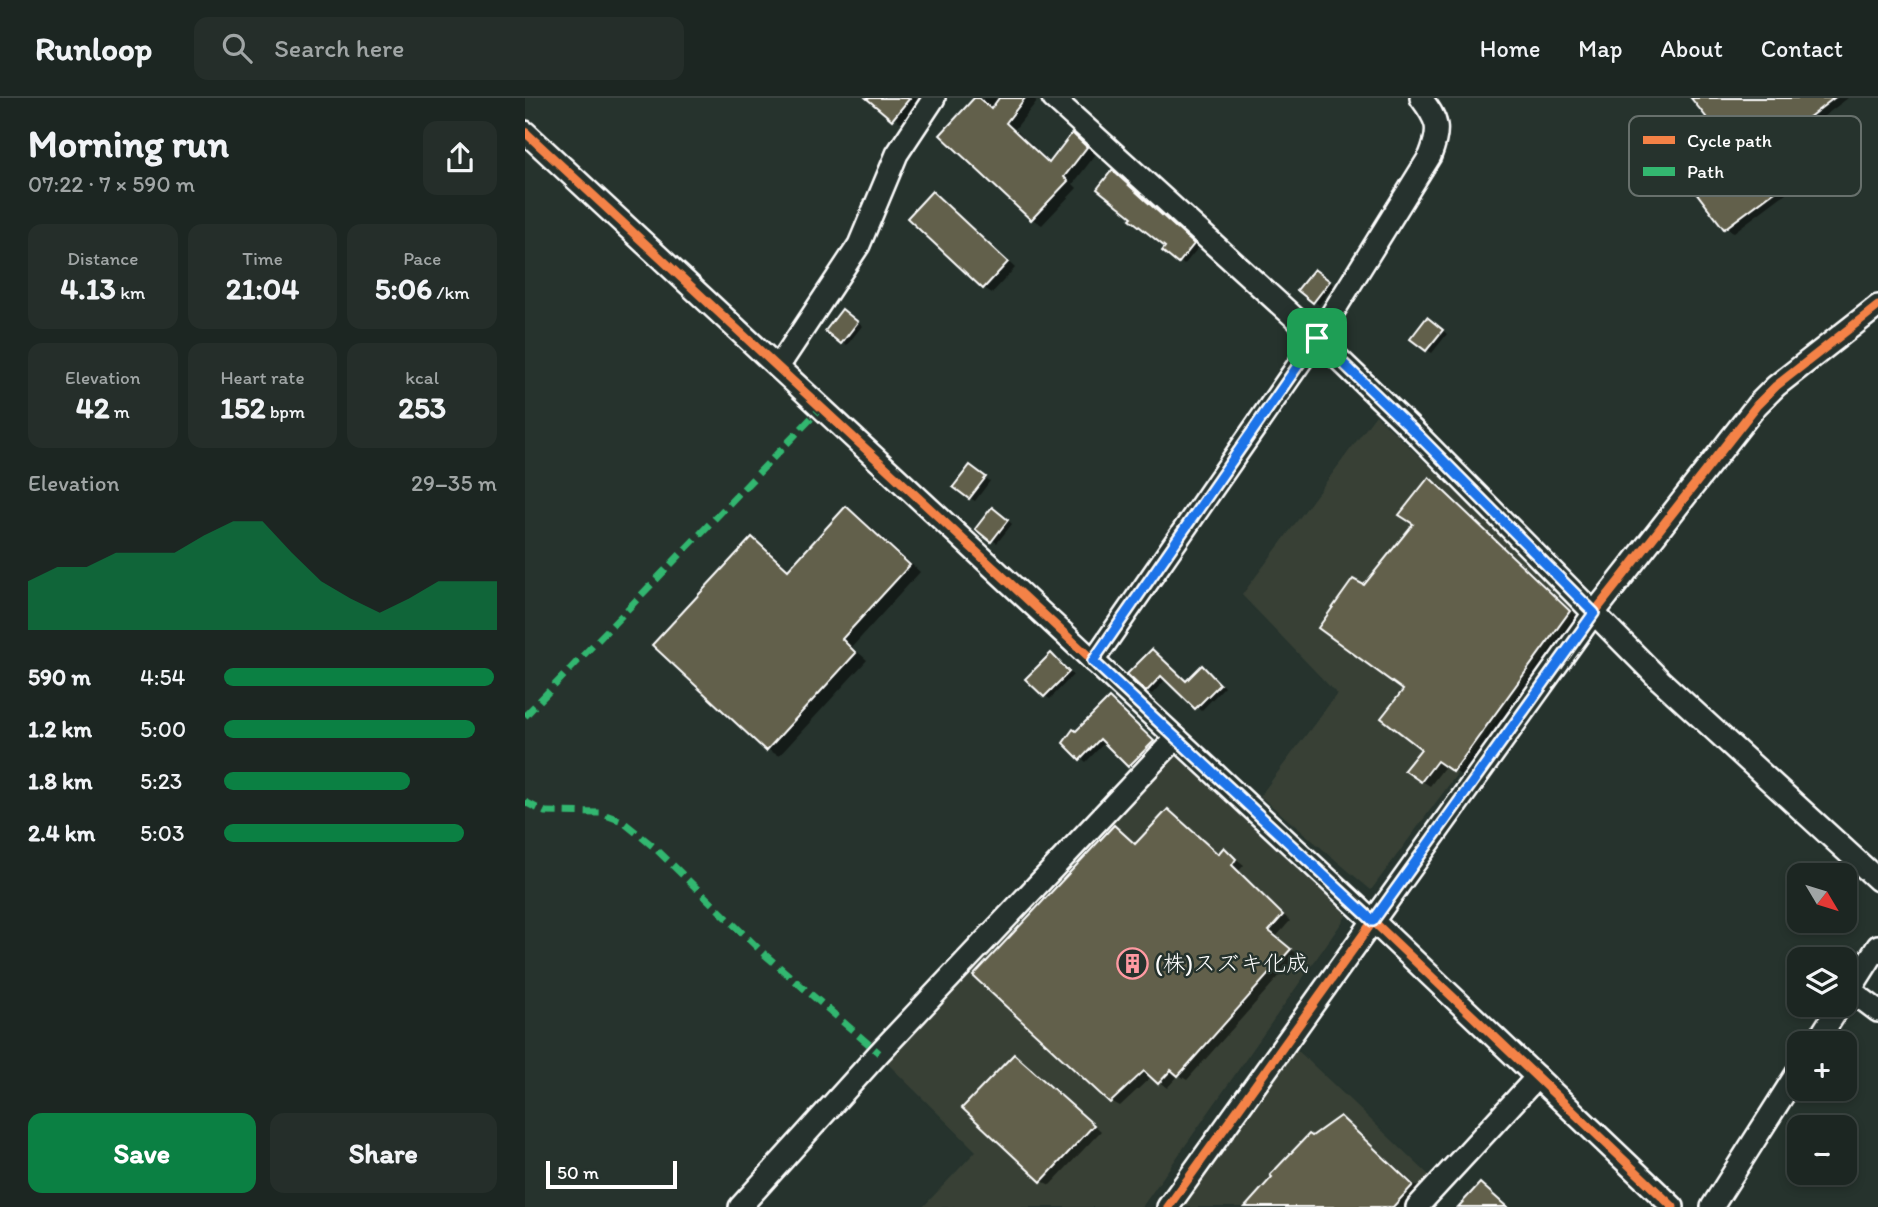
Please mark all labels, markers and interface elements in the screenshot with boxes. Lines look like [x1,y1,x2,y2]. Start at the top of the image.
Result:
search box [194,17,684,80]
text: Runloop [35,29,152,68]
icon: search [218,29,256,67]
text: Search here [274,32,405,64]
text: Home [1480,34,1540,63]
text: Map [1578,34,1622,63]
text: About [1660,34,1723,63]
text: Contact [1761,34,1843,63]
legend [1629,116,1861,196]
text: Morning run [28,121,229,167]
button: share [423,121,497,195]
text: Cycle path [1687,129,1772,152]
text: Path [1687,160,1724,183]
text: 07:22 · 7 × 590 m [28,170,195,198]
text: Distance [67,247,138,270]
text: Time [242,247,283,270]
text: Pace [403,247,441,270]
text: 4.13 [60,270,116,307]
text: 21:04 [226,270,299,307]
text: 5:06 [375,270,432,307]
text: km [116,281,145,304]
text: /km [432,281,470,304]
pin [1287,308,1347,368]
icon: arrive [1298,319,1336,357]
text: Elevation [65,366,141,389]
text: Heart rate [220,366,305,389]
text: kcal [405,366,439,389]
text: 42 [76,389,110,426]
text: 152 [220,389,265,426]
text: 253 [398,389,446,426]
text: m [110,400,130,423]
text: bpm [265,400,305,423]
text: Elevation [28,469,119,497]
text: 29–35 m [411,469,497,497]
text: 590 m [28,663,91,691]
text: 4:54 [140,663,185,691]
text: 1.2 km [28,715,92,743]
text: 5:00 [140,715,186,743]
text: 1.8 km [28,767,93,795]
text: 5:23 [140,767,182,795]
text: 2.4 km [28,819,95,847]
text: 5:03 [140,819,184,847]
north arrow [1787,863,1857,933]
map controls [1787,863,1857,1185]
building icon: (株)スズキ化成 [1115,946,1149,980]
button: layers [1787,947,1857,1017]
place label: (株)スズキ化成 [1155,949,1309,977]
button: + [1787,1031,1857,1101]
button: Save [28,1113,256,1193]
button: Share [270,1113,497,1193]
button: − [1787,1115,1857,1185]
scale bar [546,1158,677,1190]
text: 50 m [557,1161,599,1184]

